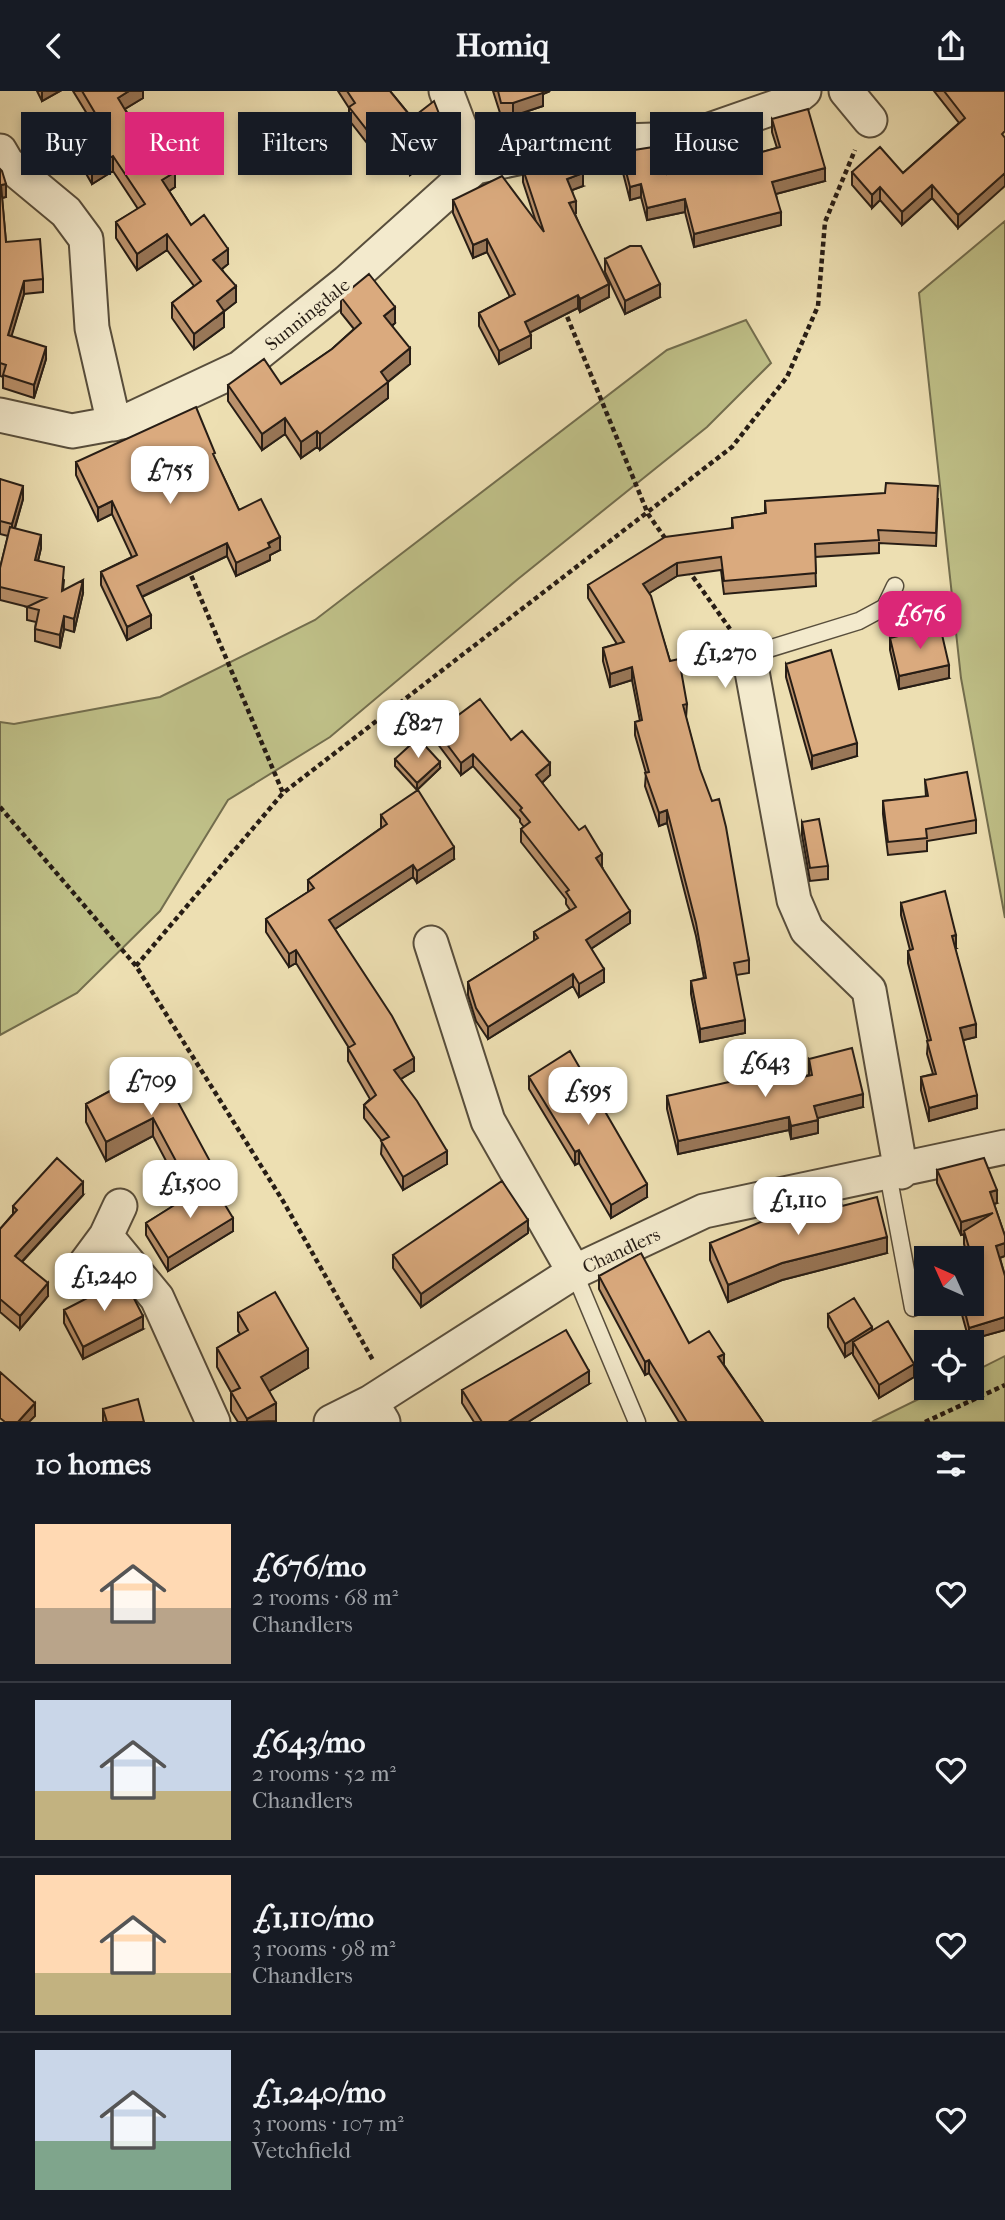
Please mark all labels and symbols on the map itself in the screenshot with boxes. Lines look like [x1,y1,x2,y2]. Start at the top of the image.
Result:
street label: Sunningdale [261,274,355,356]
pin: £755 [129,447,211,506]
pin: £676 [879,591,961,651]
pin: £1,270 [668,631,782,690]
pin: £827 [377,701,459,760]
pin: £643 [724,1039,806,1099]
pin: £709 [110,1058,192,1117]
pin: £595 [547,1067,629,1127]
pin: £1,500 [133,1161,247,1220]
pin: £1,110 [741,1177,855,1237]
street label: Chandlers [579,1223,664,1278]
north arrow [914,1246,984,1316]
pin: £1,240 [47,1253,161,1313]

